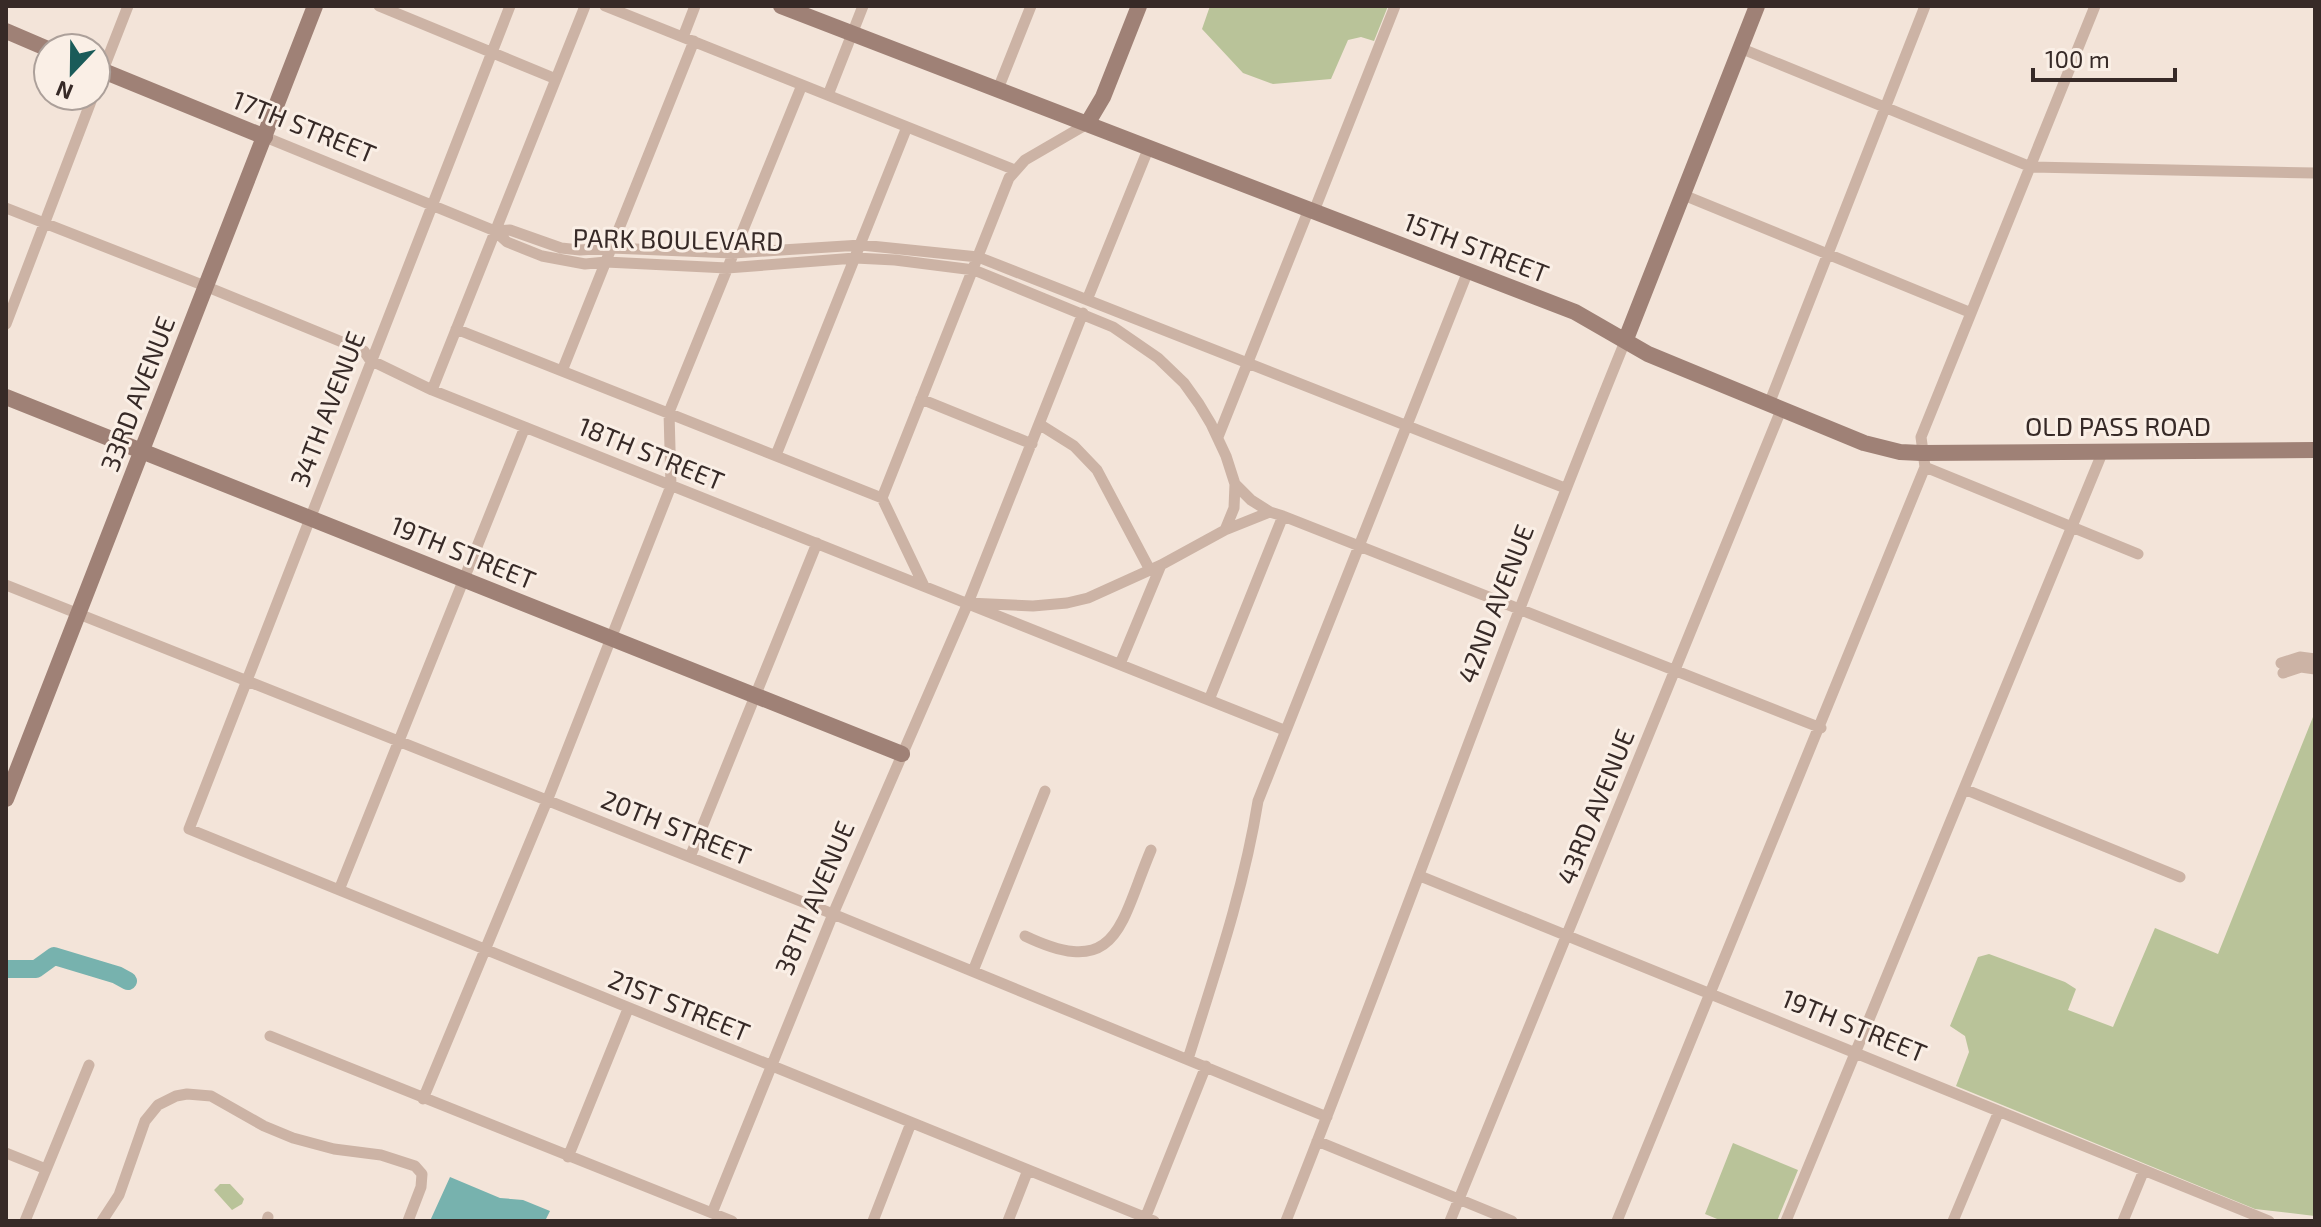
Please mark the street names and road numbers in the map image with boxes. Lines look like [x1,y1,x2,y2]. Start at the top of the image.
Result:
street label: 17TH STREET [228,83,381,168]
street label: 15TH STREET [1400,205,1553,288]
street label: PARK BOULEVARD [572,221,784,256]
street label: 33RD AVENUE [93,312,180,475]
street label: 34TH AVENUE [283,326,370,490]
street label: 18TH STREET [574,409,729,496]
street label: OLD PASS ROAD [2025,410,2211,441]
street label: 19TH STREET [387,508,541,595]
street label: 42ND AVENUE [1450,520,1539,687]
street label: 43RD AVENUE [1549,724,1640,889]
street label: 20TH STREET [597,783,756,871]
street label: 38TH AVENUE [767,816,860,979]
street label: 21ST STREET [604,962,755,1047]
street label: 19TH STREET [1778,981,1932,1068]

